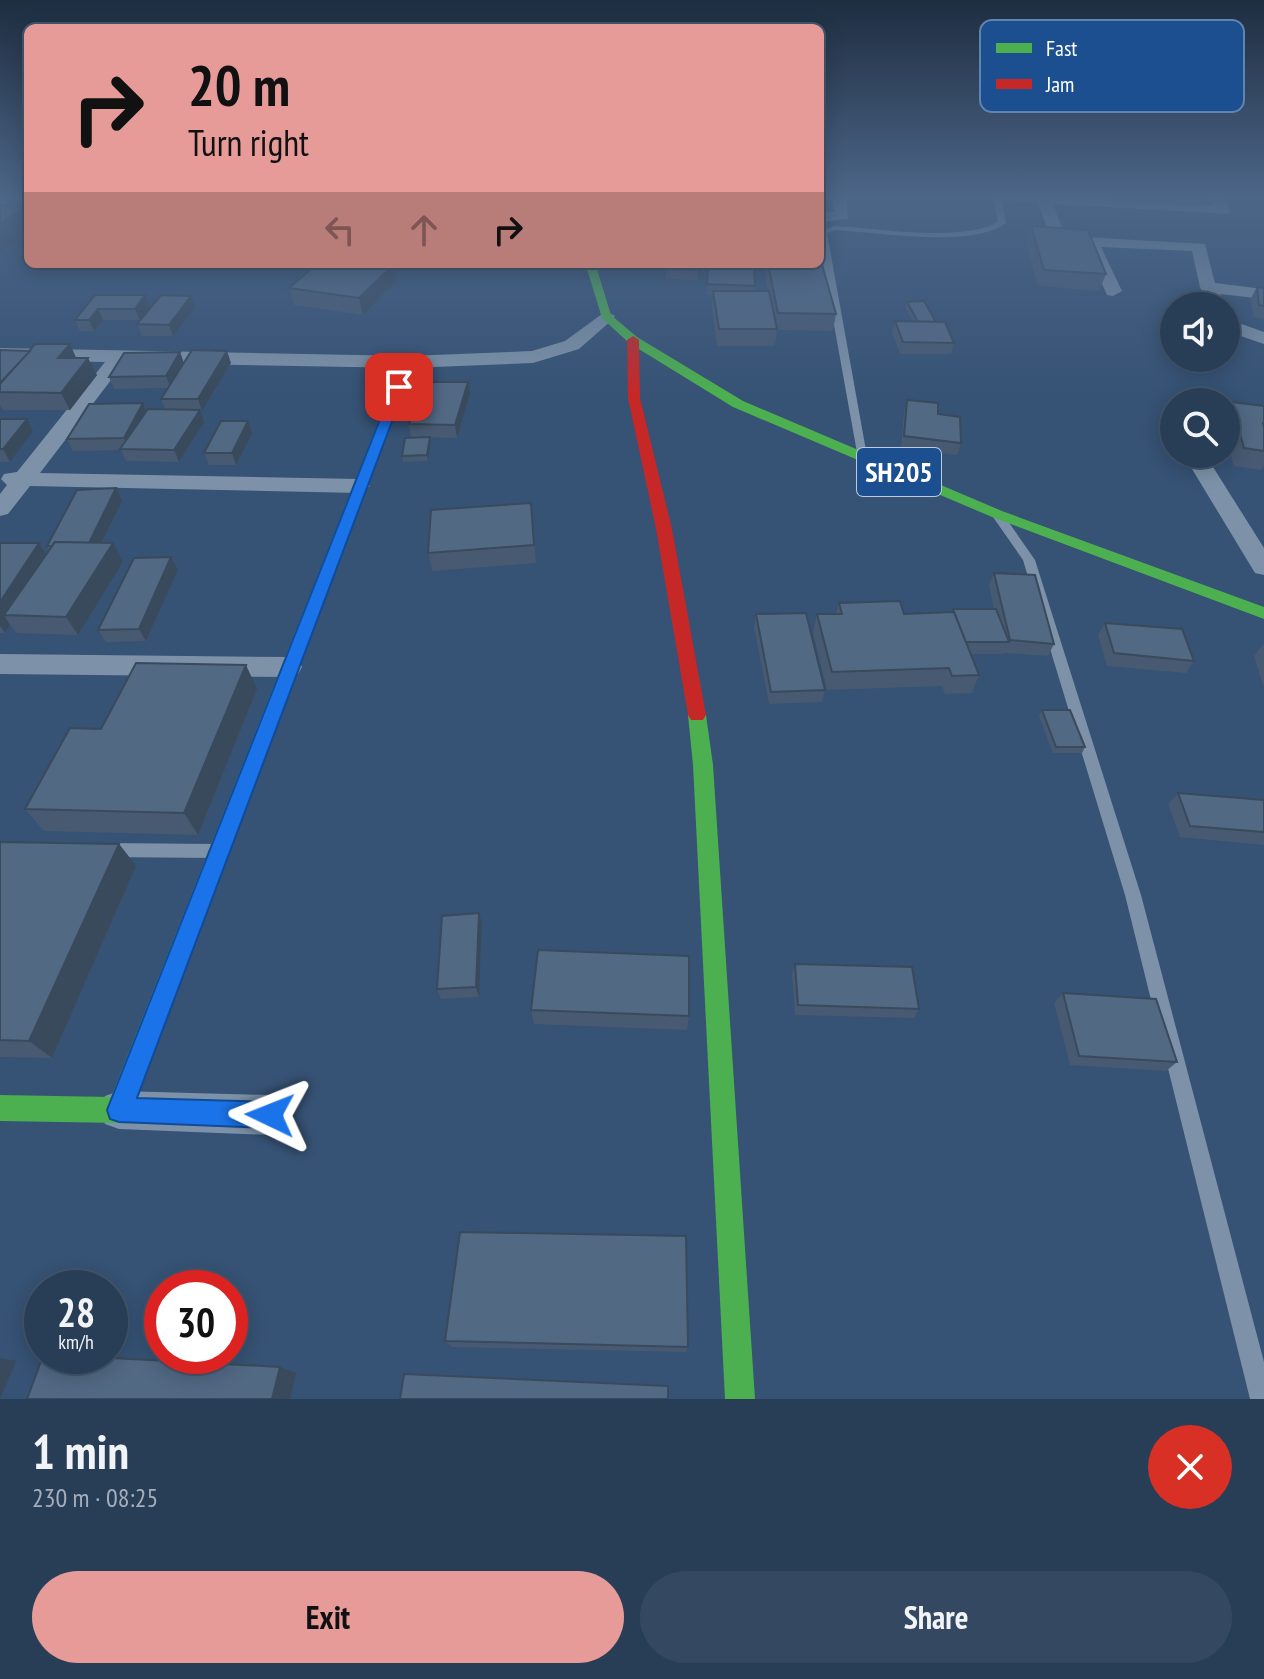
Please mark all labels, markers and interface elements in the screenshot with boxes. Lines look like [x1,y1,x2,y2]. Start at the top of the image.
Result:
legend [980,20,1244,112]
text: Fast [1046,34,1077,62]
text: 20 m [188,49,290,121]
icon: right [56,56,160,160]
text: Jam [1045,70,1074,98]
text: Turn right [188,119,309,166]
icon: left [318,208,362,252]
icon: ahead [402,208,446,252]
icon: right [486,208,530,252]
map controls [1160,292,1240,468]
button: sound [1160,292,1240,372]
pin [365,353,433,421]
icon: arrive [377,365,421,409]
button: search [1160,388,1240,468]
road number: SH205 [857,448,941,496]
position arrow [228,1073,312,1157]
speed limit sign: 30 [144,1270,248,1374]
text: 28 [57,1286,95,1338]
text: km/h [58,1329,94,1355]
text: 1 min [32,1420,129,1482]
button: close [1148,1425,1232,1509]
text: 230 m · 08:25 [32,1481,158,1514]
button: Exit [32,1571,624,1663]
button: Share [640,1571,1232,1663]

